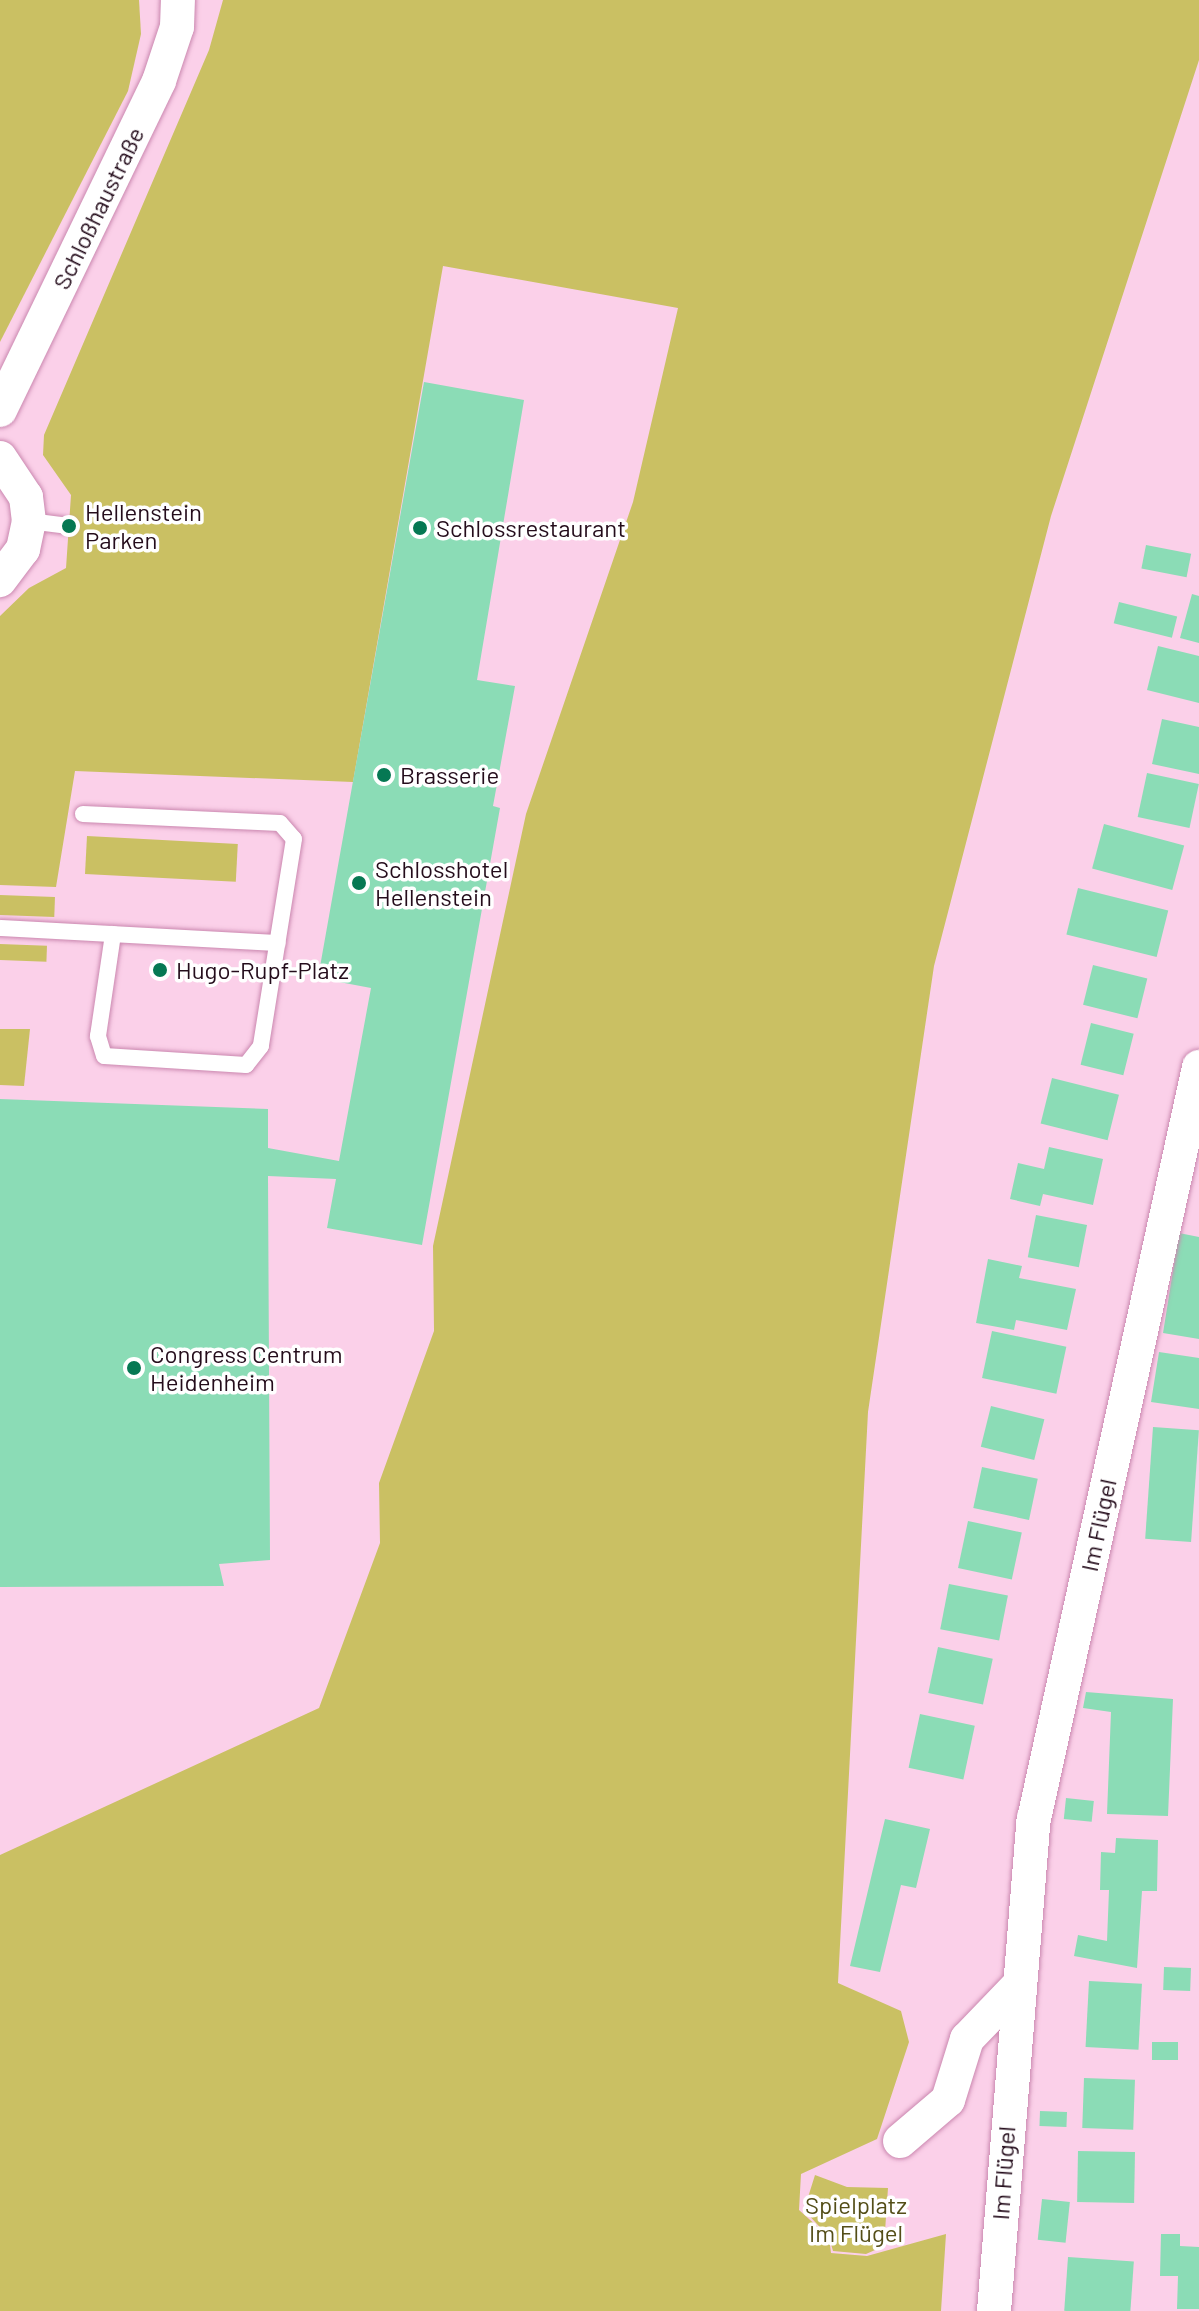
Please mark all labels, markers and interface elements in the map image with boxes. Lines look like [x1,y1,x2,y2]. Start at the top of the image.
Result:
street label: Schloßhaustraße [46,122,150,294]
place label: Hellenstein Parken [85,498,202,554]
place label: Schlossrestaurant [436,514,626,542]
marker: Hellenstein Parken [60,517,78,535]
marker: Schlossrestaurant [411,519,429,537]
place label: Brasserie [400,761,499,789]
marker: Brasserie [375,766,393,784]
place label: Schlosshotel Hellenstein [375,855,508,911]
marker: Schlosshotel Hellenstein [350,874,368,892]
place label: Hugo-Rupf-Platz [176,956,349,984]
marker: Hugo-Rupf-Platz [151,961,169,979]
place label: Congress Centrum Heidenheim [150,1340,343,1396]
marker: Congress Centrum Heidenheim [125,1359,143,1377]
street label: Im Flügel [1074,1476,1122,1574]
street label: Im Flügel [985,2125,1021,2221]
park label: Spielplatz Im Flügel [805,2191,907,2247]

